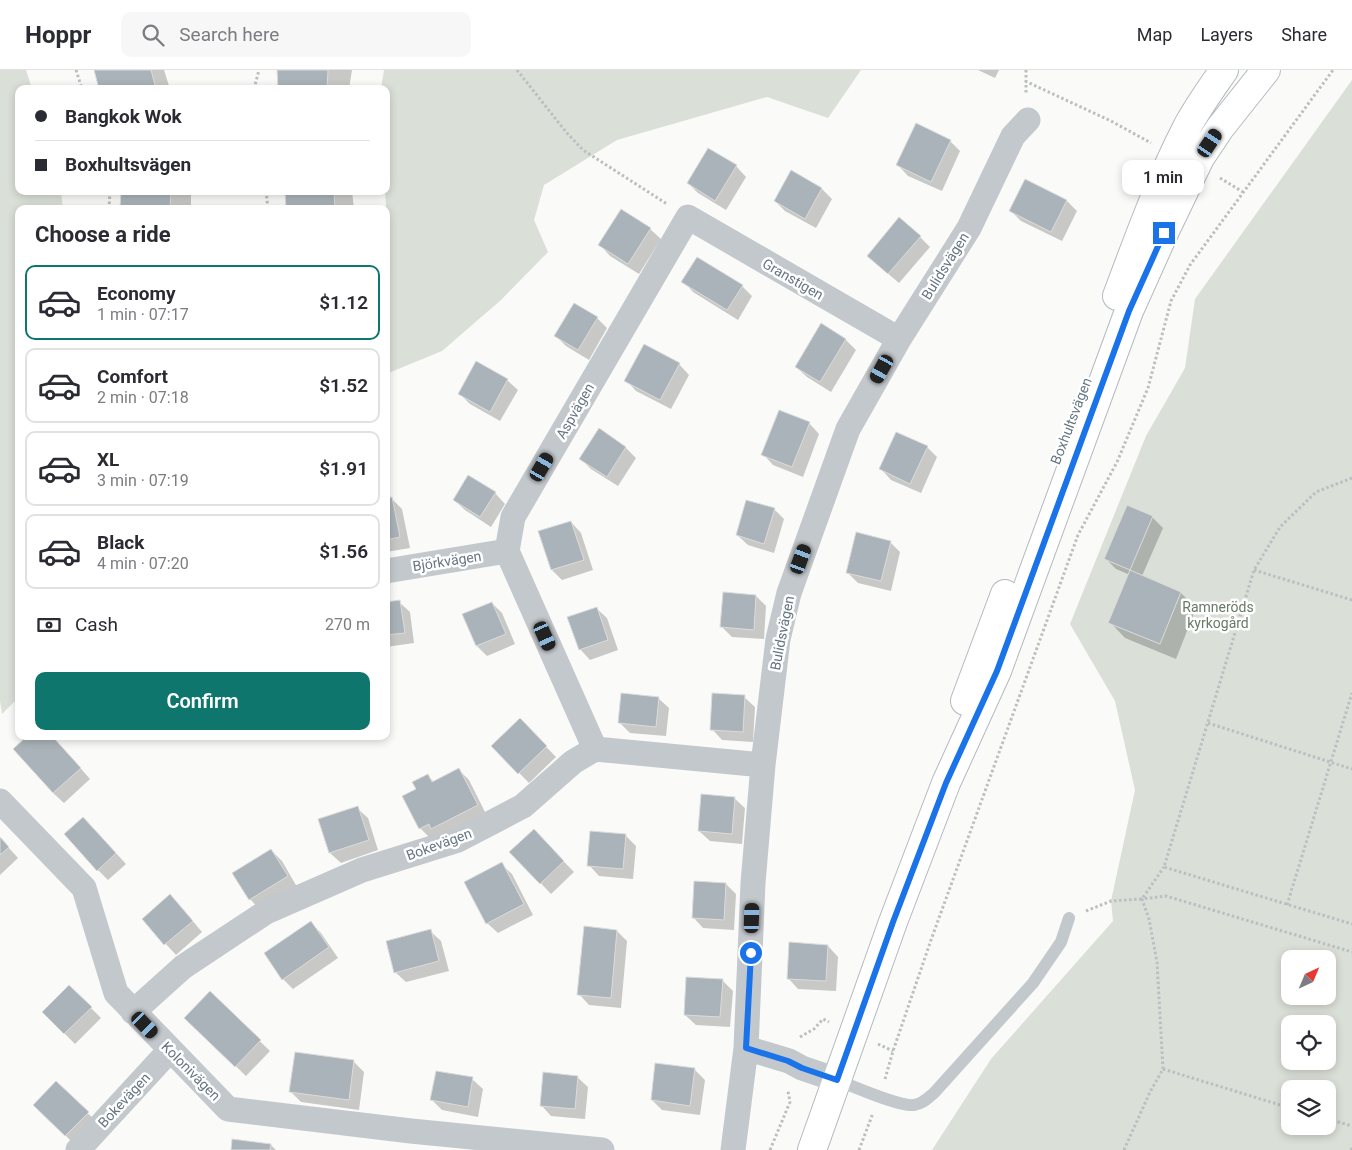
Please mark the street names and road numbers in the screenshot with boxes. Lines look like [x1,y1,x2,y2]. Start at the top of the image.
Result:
street label: Bulidsvägen [918,230,972,302]
street label: Granstigen [760,255,826,303]
street label: Boxhultsvägen [1047,375,1095,467]
street label: Aspvägen [553,380,597,442]
street label: Björkvägen [412,548,482,574]
street label: Bulidsvägen [767,594,797,672]
street label: Bokevägen [404,825,474,863]
street label: Kolonivägen [158,1038,224,1104]
street label: Bokevägen [95,1070,153,1130]

